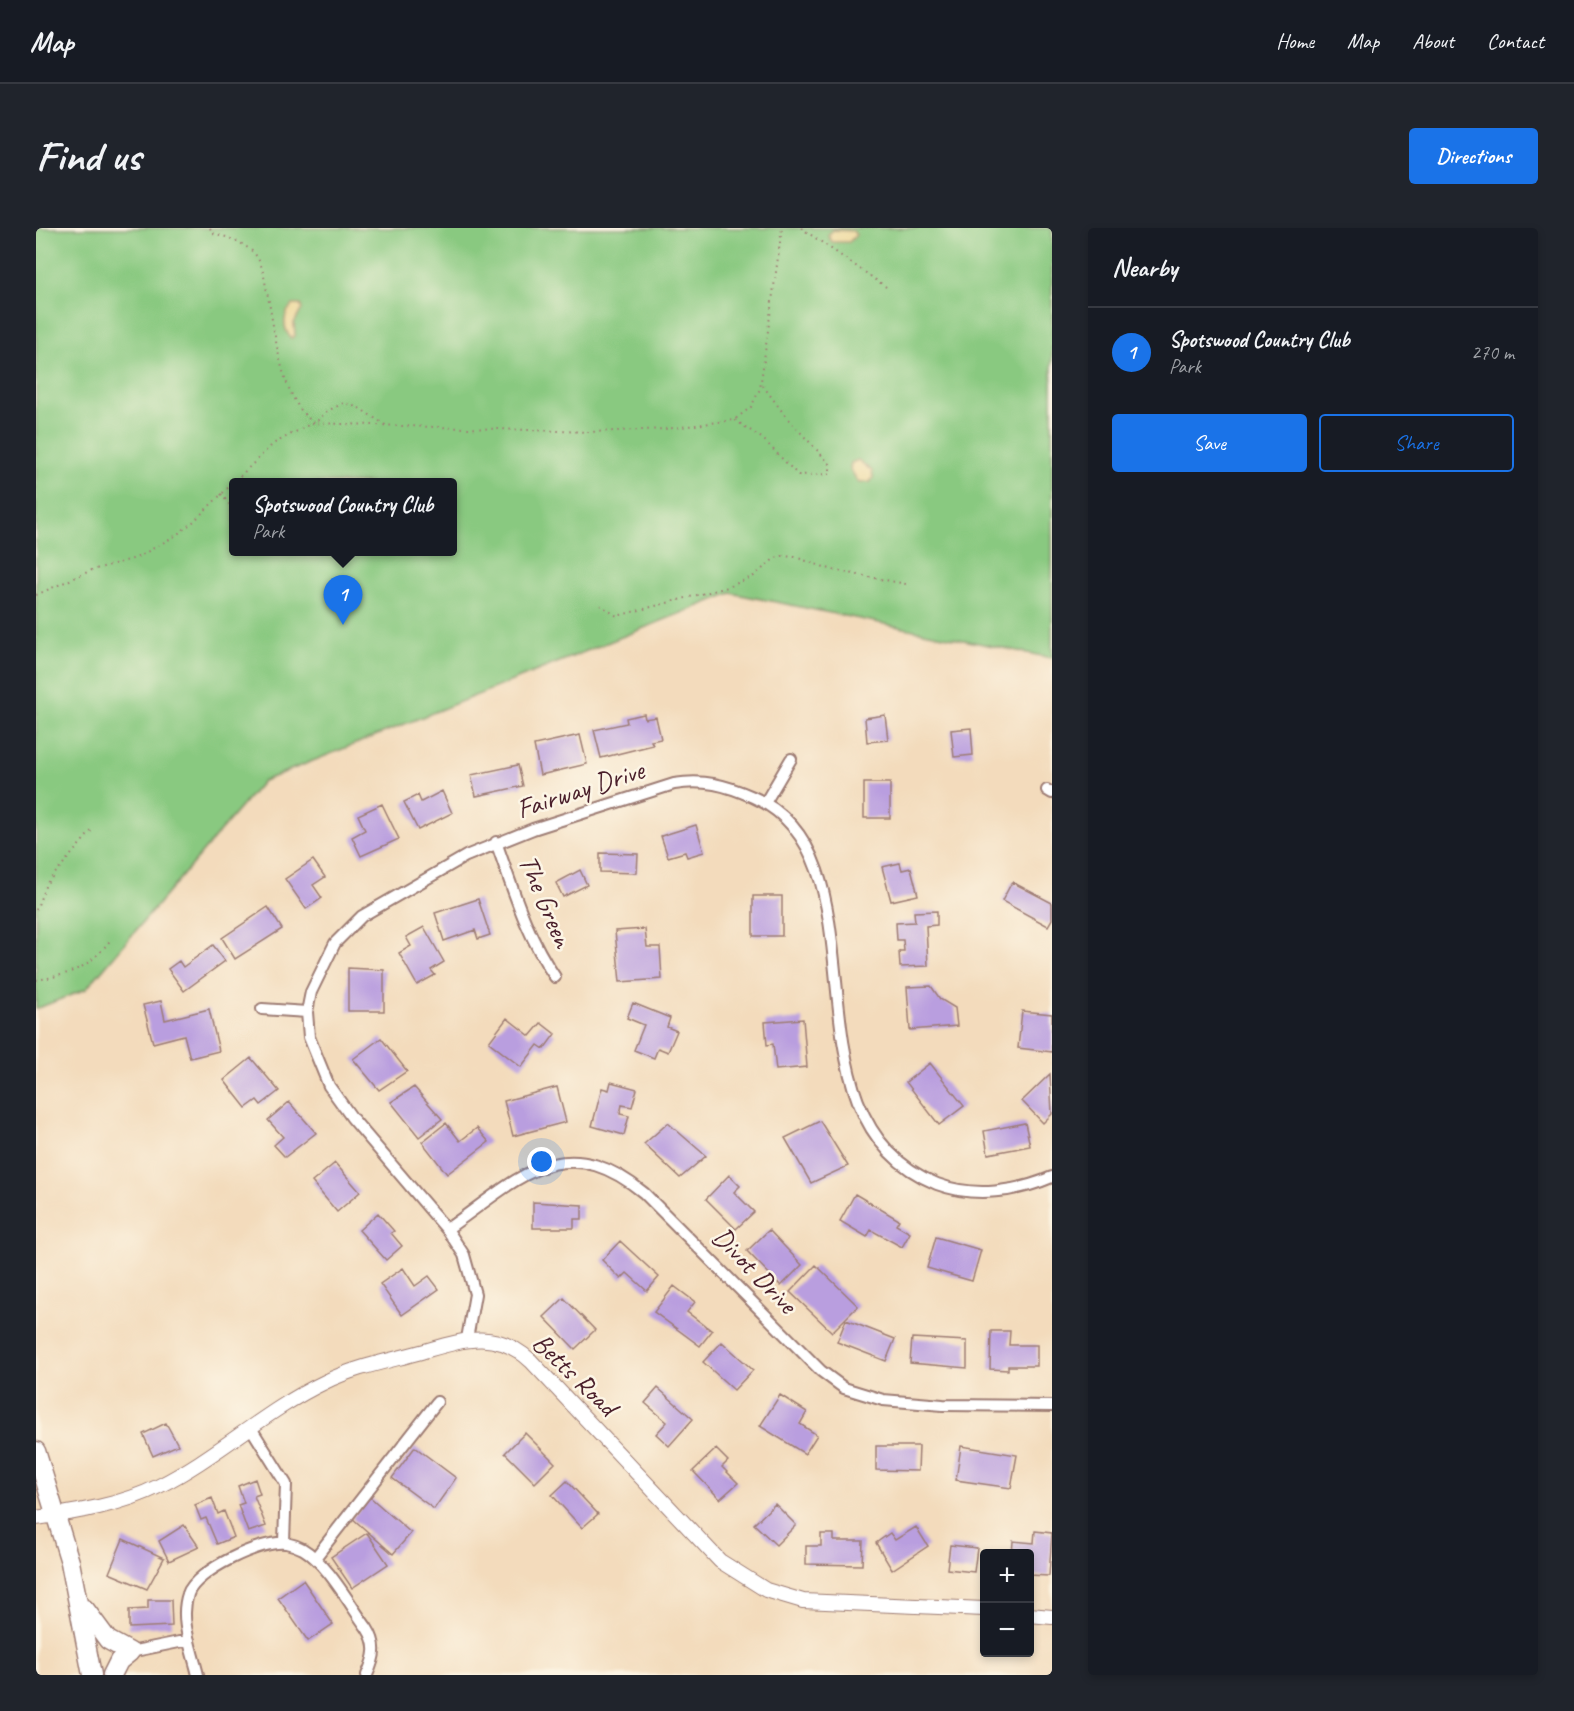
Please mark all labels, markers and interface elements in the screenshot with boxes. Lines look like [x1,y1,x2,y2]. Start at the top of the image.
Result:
text: Map [30,24,73,59]
text: Home [1276,28,1314,54]
text: Map [1347,28,1379,54]
text: About [1412,28,1454,54]
text: Contact [1487,28,1544,54]
button: Directions [1409,128,1538,184]
text: Find us [36,130,141,183]
text: Nearby [1112,251,1177,284]
text: Spotswood Country Club [1169,326,1350,354]
text: 1 [1127,340,1136,365]
text: 270 m [1471,340,1514,365]
text: Park [1169,354,1201,379]
button: Save [1112,414,1307,472]
button: Share [1319,414,1514,472]
popup [229,478,457,556]
text: Spotswood Country Club [253,491,433,519]
text: Park [253,519,284,544]
pin: 1 [324,576,362,625]
street label: Fairway Drive [512,751,650,826]
street label: The Green [511,849,582,954]
your location [527,1147,556,1176]
street label: Divot Drive [705,1219,806,1322]
street label: Betts Road [525,1325,628,1426]
map controls [980,1549,1034,1657]
button: + [980,1549,1034,1603]
button: − [980,1603,1034,1657]

